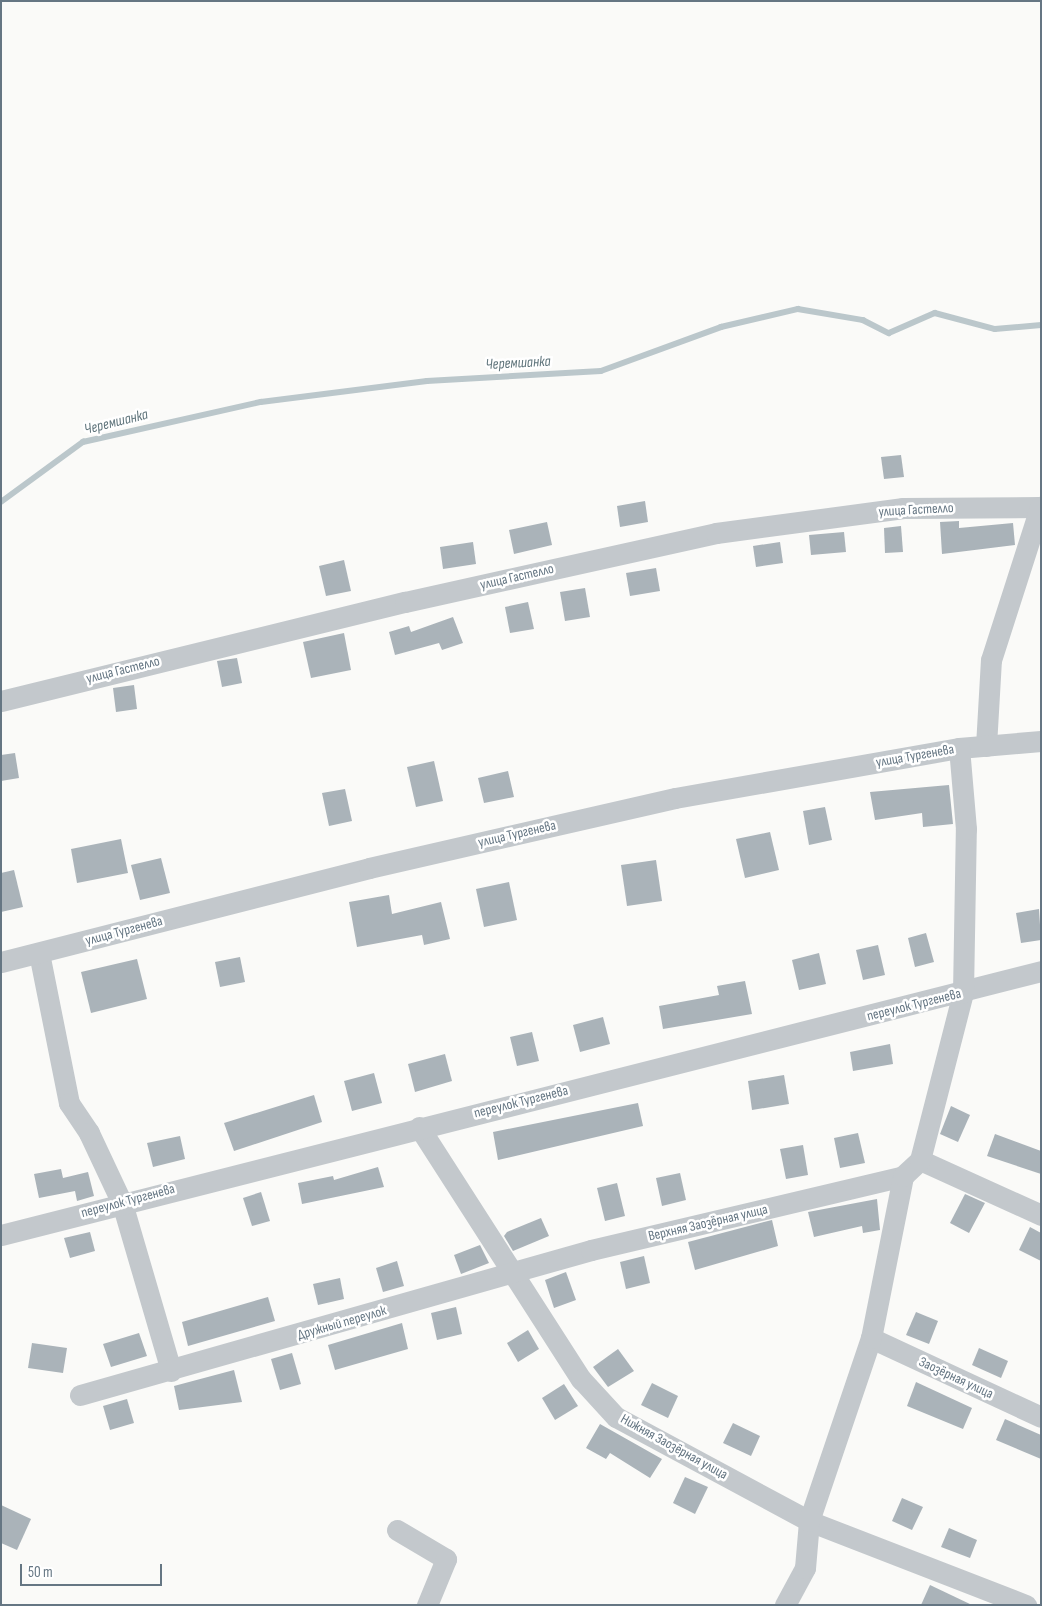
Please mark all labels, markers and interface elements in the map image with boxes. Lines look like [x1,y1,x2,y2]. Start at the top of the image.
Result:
water label: Черемшанка [485,352,551,374]
water label: Черемшанка [82,405,150,439]
street label: улица Гастелло [878,500,954,520]
street label: улица Гастелло [479,560,555,594]
street label: улица Гастелло [85,653,161,687]
street label: улица Тургенева [875,741,955,771]
street label: улица Тургенева [477,817,557,851]
street label: улица Тургенева [84,913,164,949]
street label: переулок Тургенева [865,985,963,1025]
street label: переулок Тургенева [472,1082,570,1122]
street label: переулок Тургенева [79,1180,177,1222]
street label: Верхняя Заозёрная улица [647,1201,769,1245]
street label: Дружный переулок [296,1302,388,1344]
street label: Заозёрная улица [916,1353,996,1403]
street label: Нижняя Заозёрная улица [618,1411,730,1483]
scale bar [22,1554,165,1586]
text: 50 m [28,1563,53,1582]

